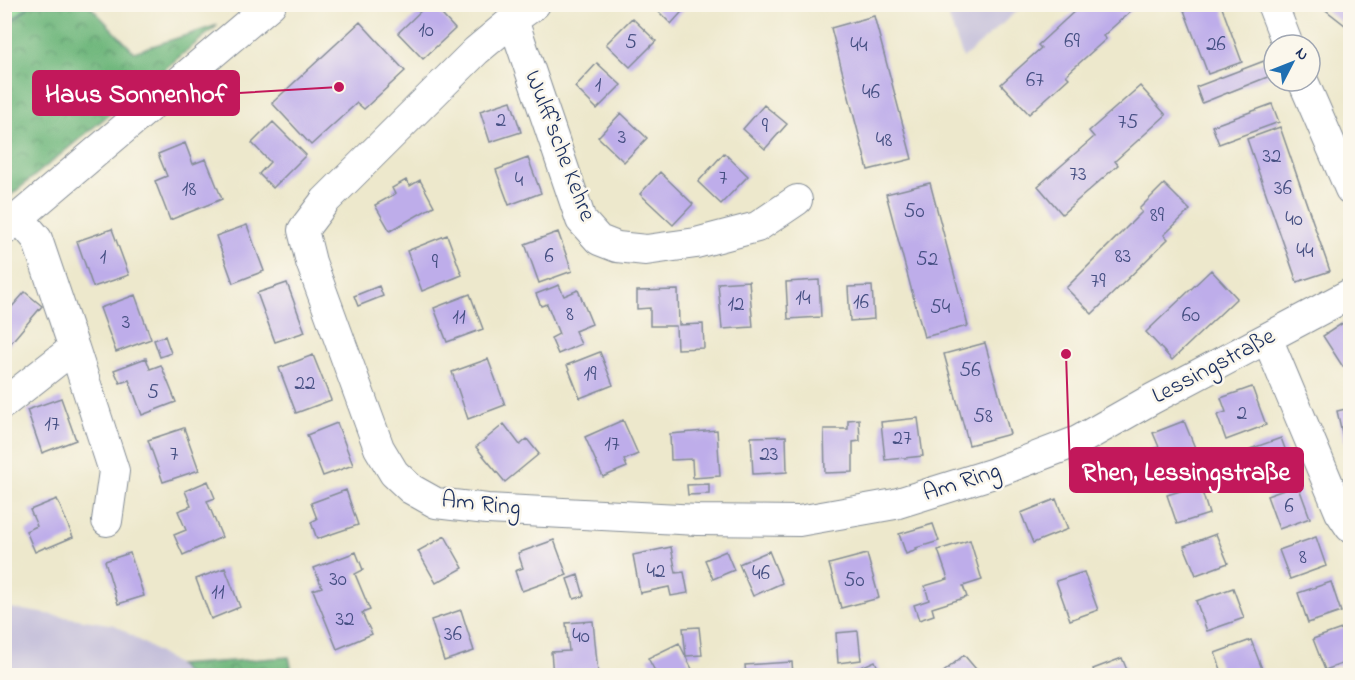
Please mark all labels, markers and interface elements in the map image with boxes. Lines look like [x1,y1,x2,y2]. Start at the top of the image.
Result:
house number: 10 [418,16,434,46]
house number: 69 [1064,27,1080,57]
house number: 5 [625,28,637,58]
house number: 26 [1206,30,1226,60]
house number: 44 [850,31,868,61]
north arrow [1262,33,1322,93]
text: N [1289,42,1314,66]
street label: Wulff'sche Kehre [514,65,604,227]
house number: 67 [1026,66,1044,96]
callout: Haus Sonnenhof [33,71,239,115]
house number: 1 [595,71,602,101]
text: Haus Sonnenhof [45,77,228,115]
house number: 46 [862,78,880,108]
house number: 2 [496,106,506,136]
house number: 75 [1118,108,1138,138]
house number: 9 [762,112,769,142]
house number: 3 [618,123,626,153]
house number: 48 [876,126,892,156]
house number: 32 [1262,142,1282,172]
house number: 73 [1069,160,1087,190]
house number: 7 [719,164,728,194]
house number: 4 [515,166,524,196]
house number: 36 [1274,174,1292,204]
house number: 18 [182,175,196,205]
house number: 50 [903,197,925,227]
house number: 89 [1150,201,1165,231]
house number: 40 [1285,205,1303,235]
house number: 44 [1296,237,1314,267]
house number: 6 [544,242,554,272]
house number: 83 [1115,242,1131,272]
house number: 1 [100,243,107,273]
house number: 52 [916,245,938,275]
house number: 9 [432,248,439,278]
house number: 79 [1091,267,1106,297]
house number: 14 [795,284,811,314]
house number: 16 [853,288,869,318]
house number: 12 [727,290,745,320]
house number: 54 [930,293,951,323]
house number: 8 [566,300,574,330]
house number: 60 [1182,301,1200,331]
house number: 11 [452,303,466,333]
house number: 3 [122,308,130,338]
street label: Lessingstraße [1146,320,1282,414]
house number: 56 [959,356,981,386]
house number: 19 [584,360,597,390]
house number: 22 [295,369,315,399]
house number: 5 [147,378,159,408]
house number: 2 [1237,399,1247,429]
house number: 58 [973,402,993,432]
house number: 17 [44,410,60,440]
house number: 27 [892,424,912,454]
house number: 17 [604,430,620,460]
house number: 7 [170,440,179,470]
house number: 23 [759,440,779,470]
callout: Rhen, Lessingstraße [1070,448,1303,492]
street label: Am Ring [919,454,1005,512]
text: Rhen, Lessingstraße [1082,455,1292,494]
street label: Am Ring [440,483,522,527]
house number: 6 [1284,492,1294,522]
house number: 8 [1299,543,1307,573]
house number: 42 [646,557,666,587]
house number: 46 [752,559,770,589]
house number: 30 [329,565,347,595]
house number: 50 [843,566,865,596]
house number: 11 [211,578,225,608]
house number: 32 [335,605,355,635]
house number: 36 [444,620,462,650]
house number: 40 [572,622,590,652]

